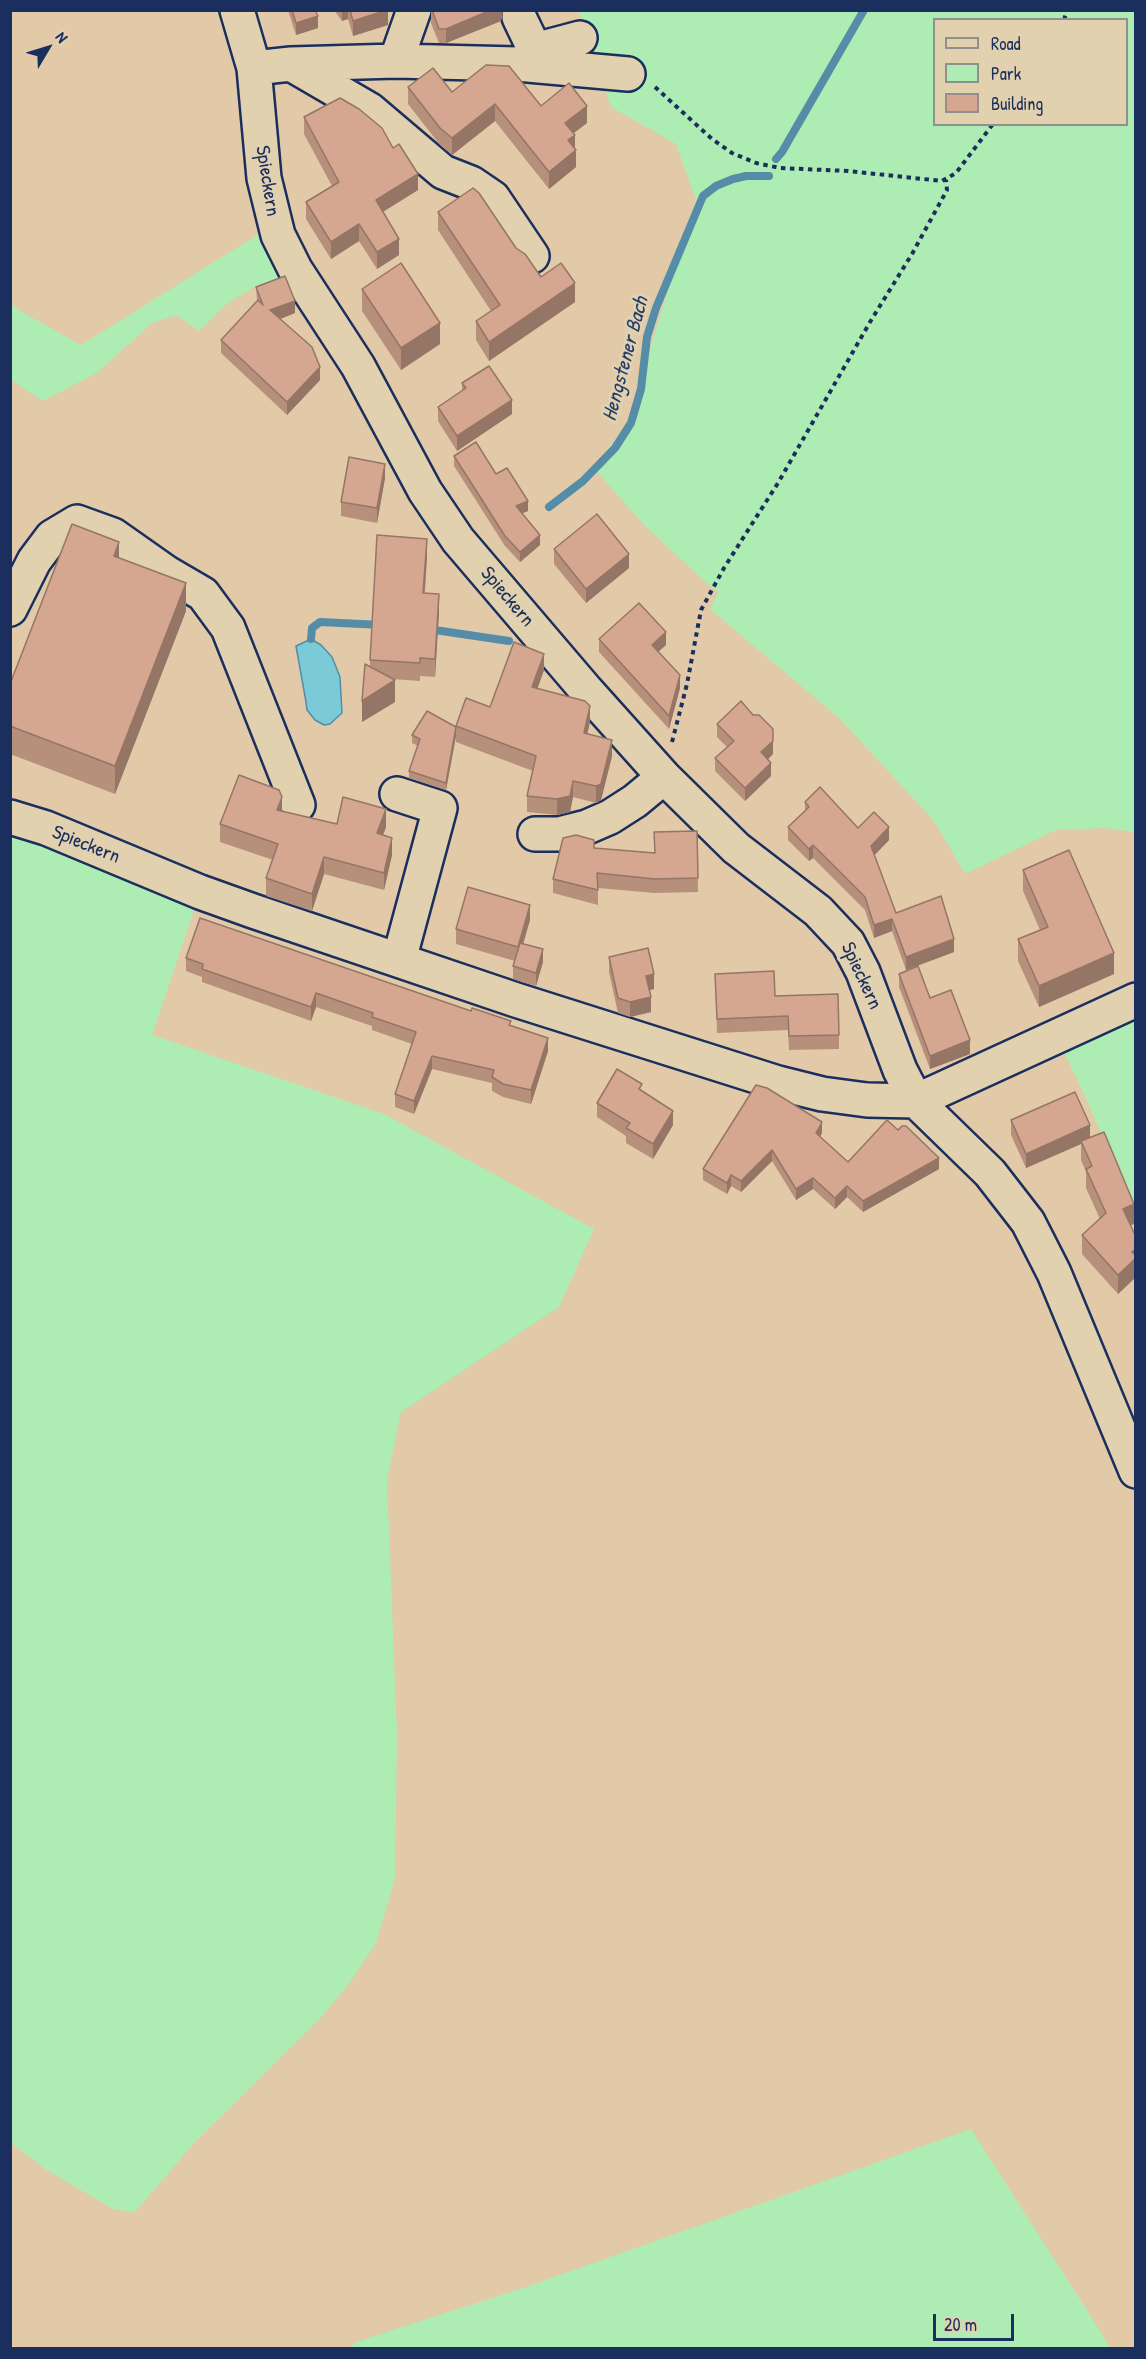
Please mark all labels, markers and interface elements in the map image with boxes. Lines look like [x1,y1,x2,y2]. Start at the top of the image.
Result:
north arrow [18,18,78,78]
legend [933,18,1128,126]
text: N [51,27,73,47]
text: Road [991,31,1021,56]
text: Park [991,61,1021,86]
text: Building [991,91,1043,116]
street label: Spieckern [250,144,284,218]
water label: Hengstener Bach [597,294,655,424]
street label: Spieckern [475,562,539,632]
street label: Spieckern [49,821,123,869]
street label: Spieckern [835,939,887,1013]
scale bar [936,2302,1017,2340]
text: 20 m [944,2312,977,2337]

